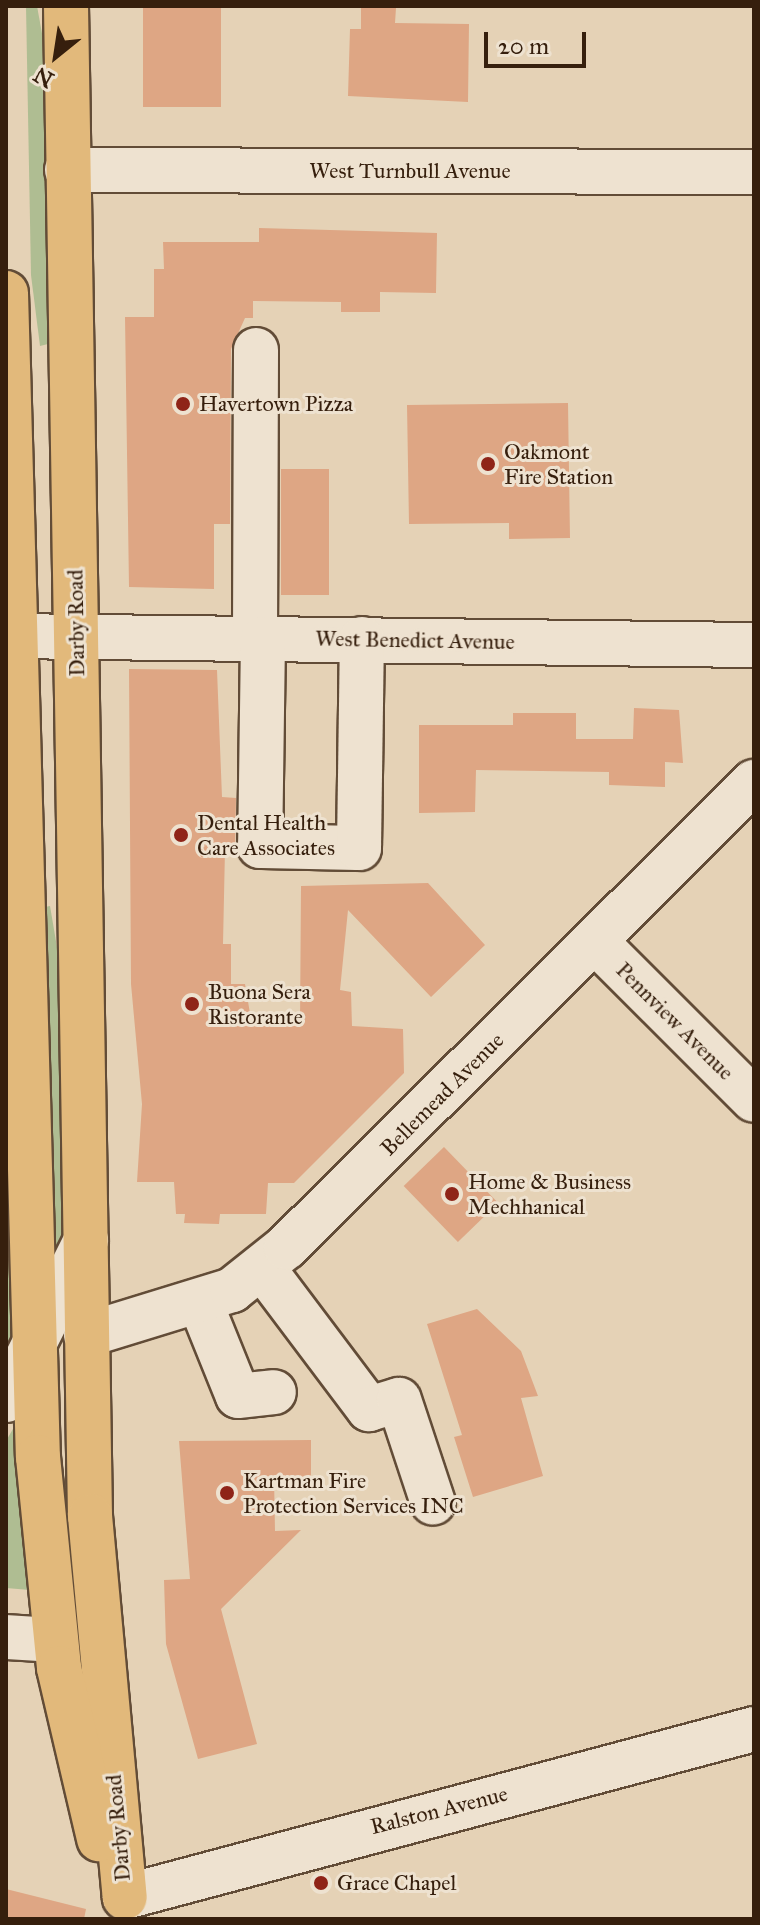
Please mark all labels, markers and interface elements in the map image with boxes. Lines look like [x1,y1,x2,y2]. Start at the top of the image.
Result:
north arrow [16,16,96,96]
scale bar [488,16,590,66]
text: 20 m [498,31,549,61]
text: N [29,61,59,94]
street label: West Turnbull Avenue [309,158,511,184]
place label: Havertown Pizza [199,391,353,417]
marker: Havertown Pizza [174,395,192,413]
place label: Oakmont Fire Station [504,438,613,490]
marker: Oakmont Fire Station [479,455,497,473]
street label: Darby Road [62,569,90,677]
street label: West Benedict Avenue [315,625,515,655]
place label: Dental Health Care Associates [197,809,335,860]
marker: Dental Health Care Associates [172,826,190,844]
street label: Pennview Avenue [611,957,739,1085]
place label: Buona Sera Ristorante [208,978,311,1030]
marker: Buona Sera Ristorante [183,995,201,1013]
street label: Bellemead Avenue [375,1027,509,1161]
place label: Home & Business Mechhanical [468,1168,631,1220]
marker: Home & Business Mechhanical [443,1185,461,1203]
place label: Kartman Fire Protection Services INC [243,1467,464,1518]
marker: Kartman Fire Protection Services INC [218,1484,236,1502]
street label: Darby Road [100,1773,136,1883]
street label: Ralston Avenue [368,1780,510,1840]
place label: Grace Chapel [337,1870,456,1896]
marker: Grace Chapel [312,1874,330,1892]

